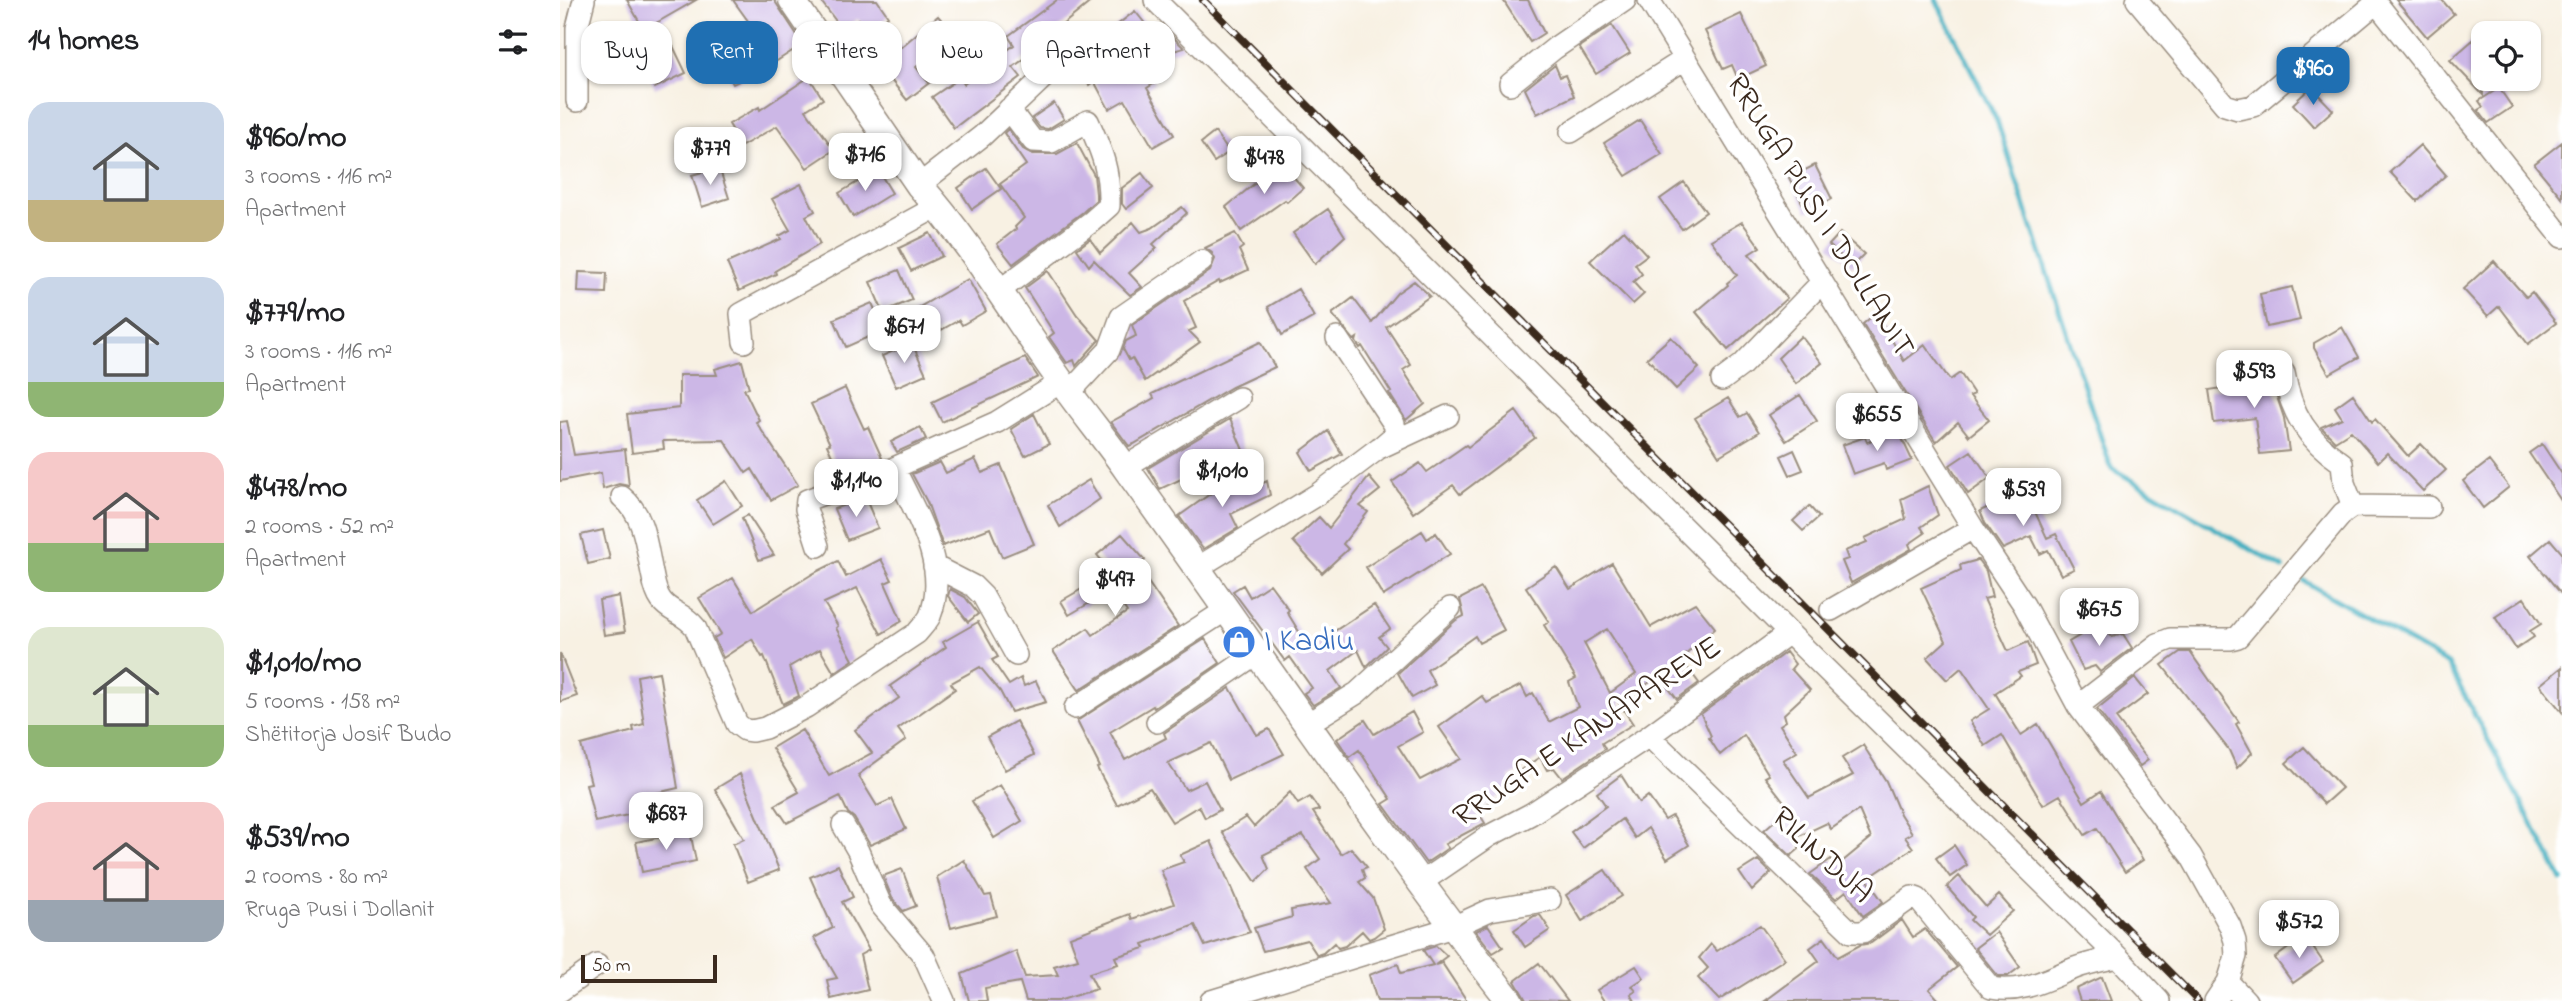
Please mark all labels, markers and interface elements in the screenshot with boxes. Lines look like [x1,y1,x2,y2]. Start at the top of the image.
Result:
text: 14 homes [28,20,139,64]
chip: Buy [581,21,672,84]
chip: Rent [686,21,778,84]
chip: Filters [792,21,902,84]
chip: New [916,21,1007,84]
chip: Apartment [1021,21,1175,84]
map controls [2471,21,2541,91]
button: locate [2471,21,2541,91]
icon: filters [494,23,532,61]
pin: $960 [2272,48,2354,107]
text: $960 [2293,53,2333,86]
street label: RRUGA PUSI I DOLLANIT [1712,65,1926,367]
text: $960/mo [245,117,347,161]
pin: $779 [669,128,751,187]
icon: home [84,130,168,214]
text: $779 [690,133,730,166]
pin: $716 [824,134,906,193]
pin: $478 [1223,136,1305,196]
text: $716 [845,139,885,172]
text: $478 [1243,142,1285,175]
text: 3 rooms · 116 m² [245,161,392,194]
text: Apartment [245,194,346,227]
text: $779/mo [245,292,345,336]
icon: home [84,305,168,389]
pin: $671 [863,306,945,365]
text: $671 [884,311,924,344]
text: 3 rooms · 116 m² [245,336,392,369]
pin: $593 [2213,350,2295,410]
text: $593 [2232,356,2276,389]
text: Apartment [245,369,346,402]
pin: $655 [1836,393,1918,453]
text: $655 [1852,399,1902,432]
pin: $1,010 [1165,449,1279,509]
text: $1,010 [1196,455,1248,488]
pin: $1,140 [799,460,913,519]
text: $1,140 [830,465,882,498]
text: $478/mo [245,467,347,511]
pin: $539 [1982,468,2064,528]
text: $539 [2001,474,2045,507]
icon: home [84,480,168,564]
text: 2 rooms · 52 m² [245,511,394,544]
text: Apartment [245,544,346,577]
pin: $497 [1074,558,1156,618]
text: $497 [1095,564,1135,597]
pin: $675 [2058,588,2140,648]
text: $675 [2076,594,2122,627]
place label: I Kadiu [1264,619,1354,666]
shop icon: I Kadiu [1220,623,1258,661]
street label: RRUGA E KANAPAREVE [1444,625,1732,841]
text: $1,010/mo [245,642,362,686]
icon: home [84,655,168,739]
text: 5 rooms · 158 m² [245,686,400,719]
text: Shëtitorja Josif Budo [245,719,451,752]
pin: $687 [625,792,707,852]
street label: RILINDJA [1759,796,1883,916]
text: $687 [645,798,687,831]
text: $539/mo [245,817,350,861]
icon: home [84,830,168,914]
text: 2 rooms · 80 m² [245,861,388,894]
text: Rruga Pusi i Dollanit [245,894,434,927]
pin: $572 [2258,900,2340,960]
text: $572 [2275,906,2323,939]
scale bar [581,952,718,984]
text: 50 m [592,953,631,980]

